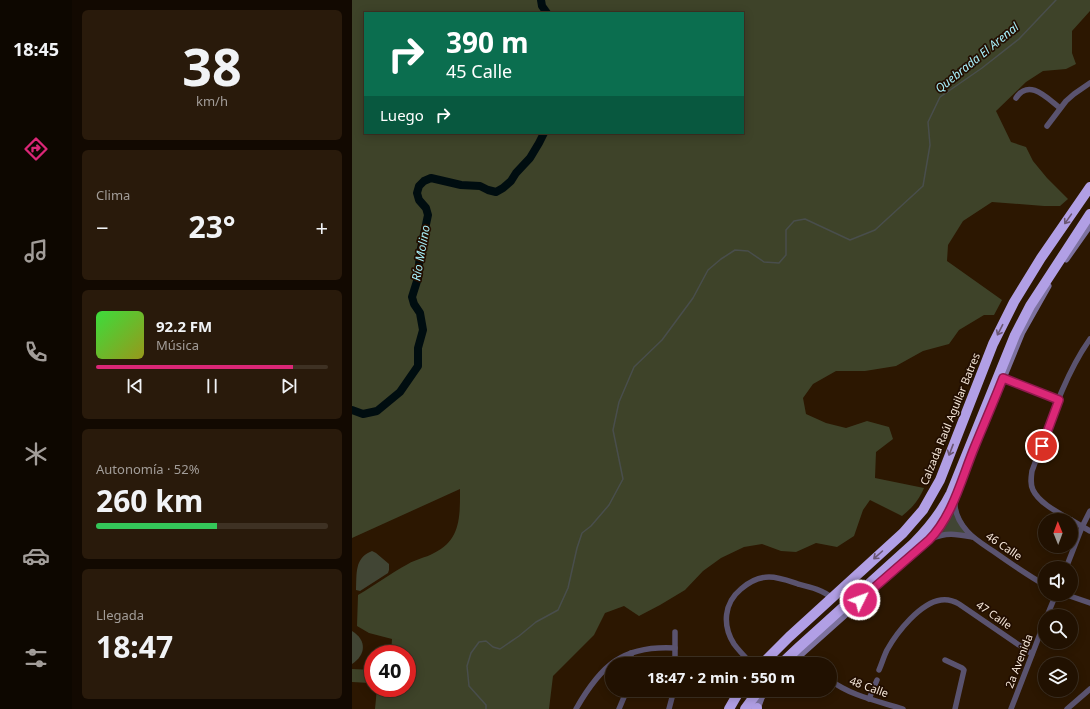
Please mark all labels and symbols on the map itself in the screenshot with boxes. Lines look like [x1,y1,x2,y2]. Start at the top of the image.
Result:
water label: Quebrada El Arenal [931,18,1023,97]
one-way arrow [1064,214,1072,225]
water label: Río Molino [407,223,434,282]
one-way arrow [996,323,1003,335]
street label: Calzada Raúl Aguilar Batres [916,350,983,487]
pin [1025,429,1059,463]
one-way arrow [947,444,954,457]
north arrow [1038,513,1078,553]
street label: 46 Calle [983,528,1025,563]
one-way arrow [873,551,884,560]
position arrow [839,579,881,621]
street label: 47 Calle [973,597,1015,632]
street label: 2a Avenida [1001,632,1036,690]
speed limit sign: 40 [364,645,416,697]
street label: 48 Calle [848,673,891,700]

